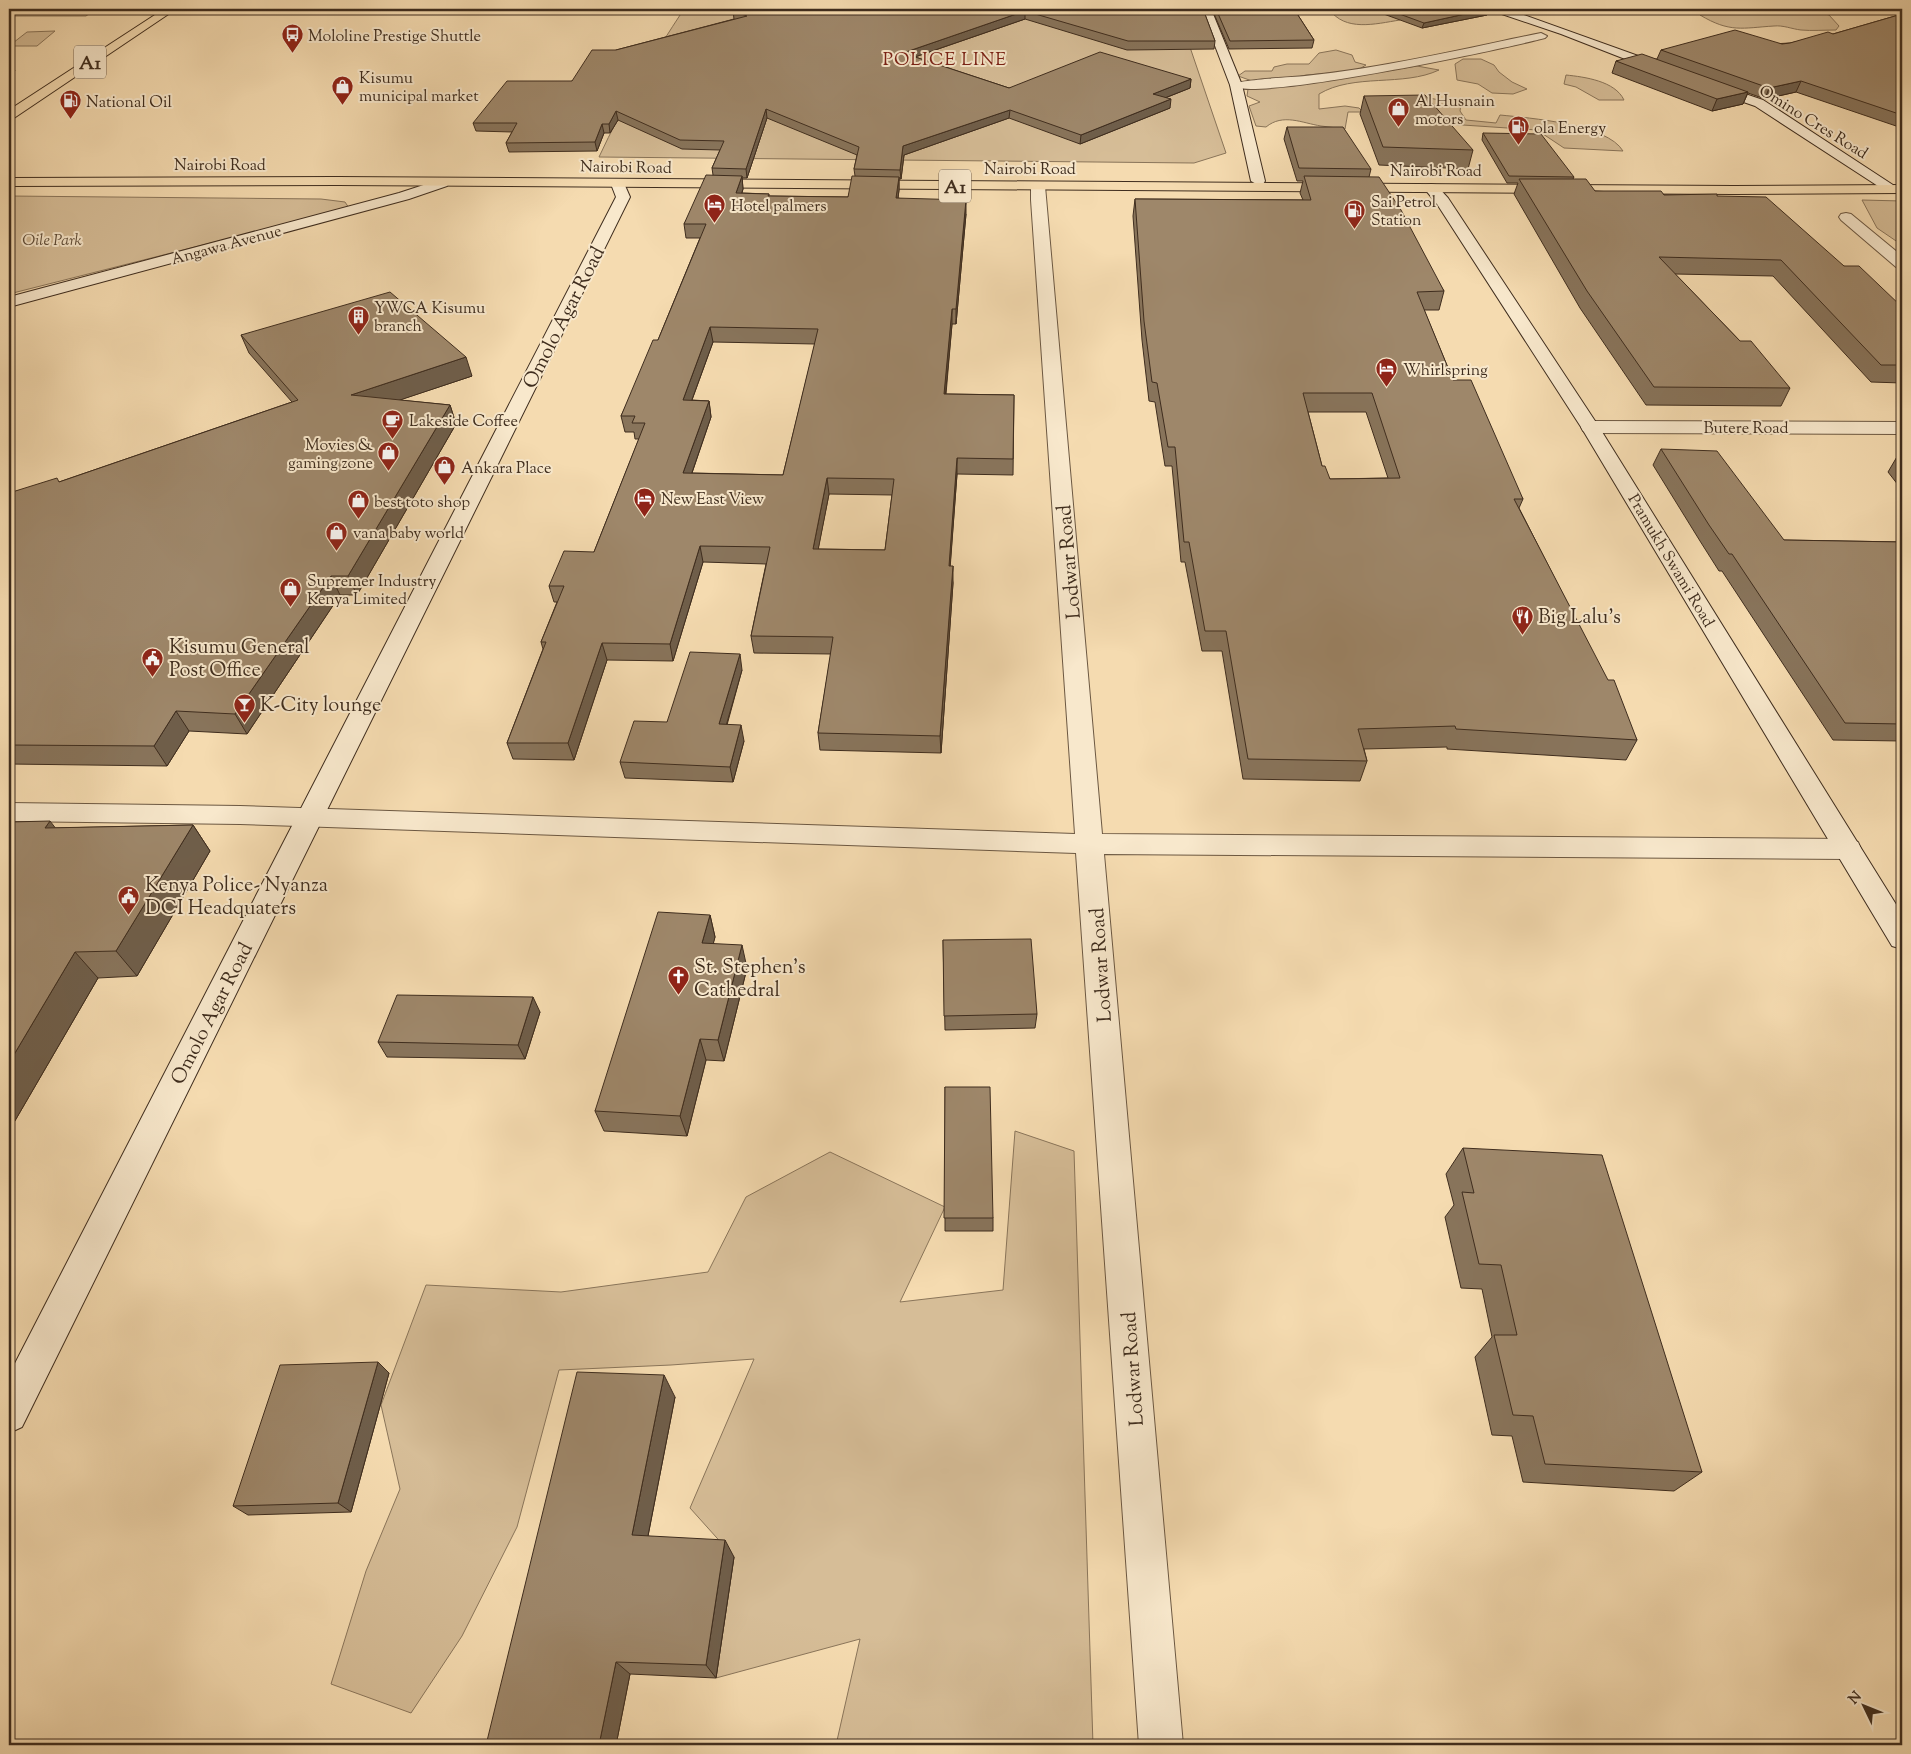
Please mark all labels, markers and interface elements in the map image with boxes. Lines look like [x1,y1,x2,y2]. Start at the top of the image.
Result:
bus stop icon: Mololine Prestige Shuttle [280,23,304,54]
place label: Mololine Prestige Shuttle [308,26,481,49]
road number: A1 [74,46,106,78]
district label: POLICE LINE [883,48,1007,74]
place label: Kisumu municipal market [359,68,479,109]
shop icon: Kisumu municipal market [331,74,355,105]
street label: Omino Cres Road [1754,80,1872,166]
fuel station icon: National Oil [58,89,82,120]
place label: Al Husnain motors [1415,91,1495,132]
place label: National Oil [86,92,172,115]
shop icon: Al Husnain motors [1387,97,1411,128]
fuel station icon: ola Energy [1506,115,1530,146]
place label: ola Energy [1534,118,1606,141]
street label: Nairobi Road [174,155,266,178]
street label: Nairobi Road [580,156,672,181]
street label: Nairobi Road [984,159,1076,182]
street label: Nairobi Road [1390,161,1482,184]
road number: A1 [939,170,971,202]
place label: Sai Petrol Station [1371,192,1437,233]
hotel icon: Hotel palmers [703,193,727,224]
place label: Hotel palmers [731,196,827,219]
fuel station icon: Sai Petrol Station [1343,198,1367,229]
street label: Angawa Avenue [169,221,284,272]
park label: Oile Park [22,230,82,253]
street label: Omolo Agar Road [517,242,614,394]
place label: YWCA Kisumu branch [374,298,485,339]
building icon: YWCA Kisumu branch [346,304,370,335]
hotel icon: Whirlspring [1375,357,1399,388]
place label: Whirlspring [1403,360,1488,383]
cafe icon: Lakeside Coffee [381,408,405,439]
place label: Lakeside Coffee [409,411,518,434]
street label: Butere Road [1703,418,1789,441]
place label: Movies & gaming zone [288,435,374,476]
shop icon: Movies & gaming zone [377,441,401,472]
shop icon: Ankara Place [433,455,457,486]
place label: Ankara Place [461,458,551,481]
hotel icon: New East View [633,486,657,517]
shop icon: best toto shop [346,489,370,520]
place label: New East View [661,489,764,512]
street label: Pramukh Swami Road [1621,490,1719,632]
place label: best toto shop [374,492,470,515]
street label: Lodwar Road [1051,503,1090,620]
shop icon: vana baby world [325,520,349,551]
place label: vana baby world [353,523,464,546]
place label: Supremer Industry Kenya Limited [307,571,436,612]
shop icon: Supremer Industry Kenya Limited [279,577,303,608]
restaurant icon: Big Lalu's [1510,604,1534,635]
place label: Big Lalu's [1538,604,1621,633]
place label: Kisumu General Post Office [169,634,310,686]
public building icon: Kisumu General Post Office [141,646,165,677]
bar icon: K-City lounge [232,692,256,723]
place label: K-City lounge [260,692,381,721]
place label: Kenya Police- Nyanza DCI Headquaters [145,872,328,924]
public building icon: Kenya Police- Nyanza DCI Headquaters [117,884,141,915]
street label: Lodwar Road [1084,907,1121,1023]
street label: Omolo Agar Road [165,938,262,1090]
place label: St. Stephen's Cathedral [694,954,806,1006]
church icon: St. Stephen's Cathedral [666,965,690,996]
street label: Lodwar Road [1116,1311,1153,1427]
north arrow [1838,1682,1888,1732]
text: N [1845,1688,1867,1709]

